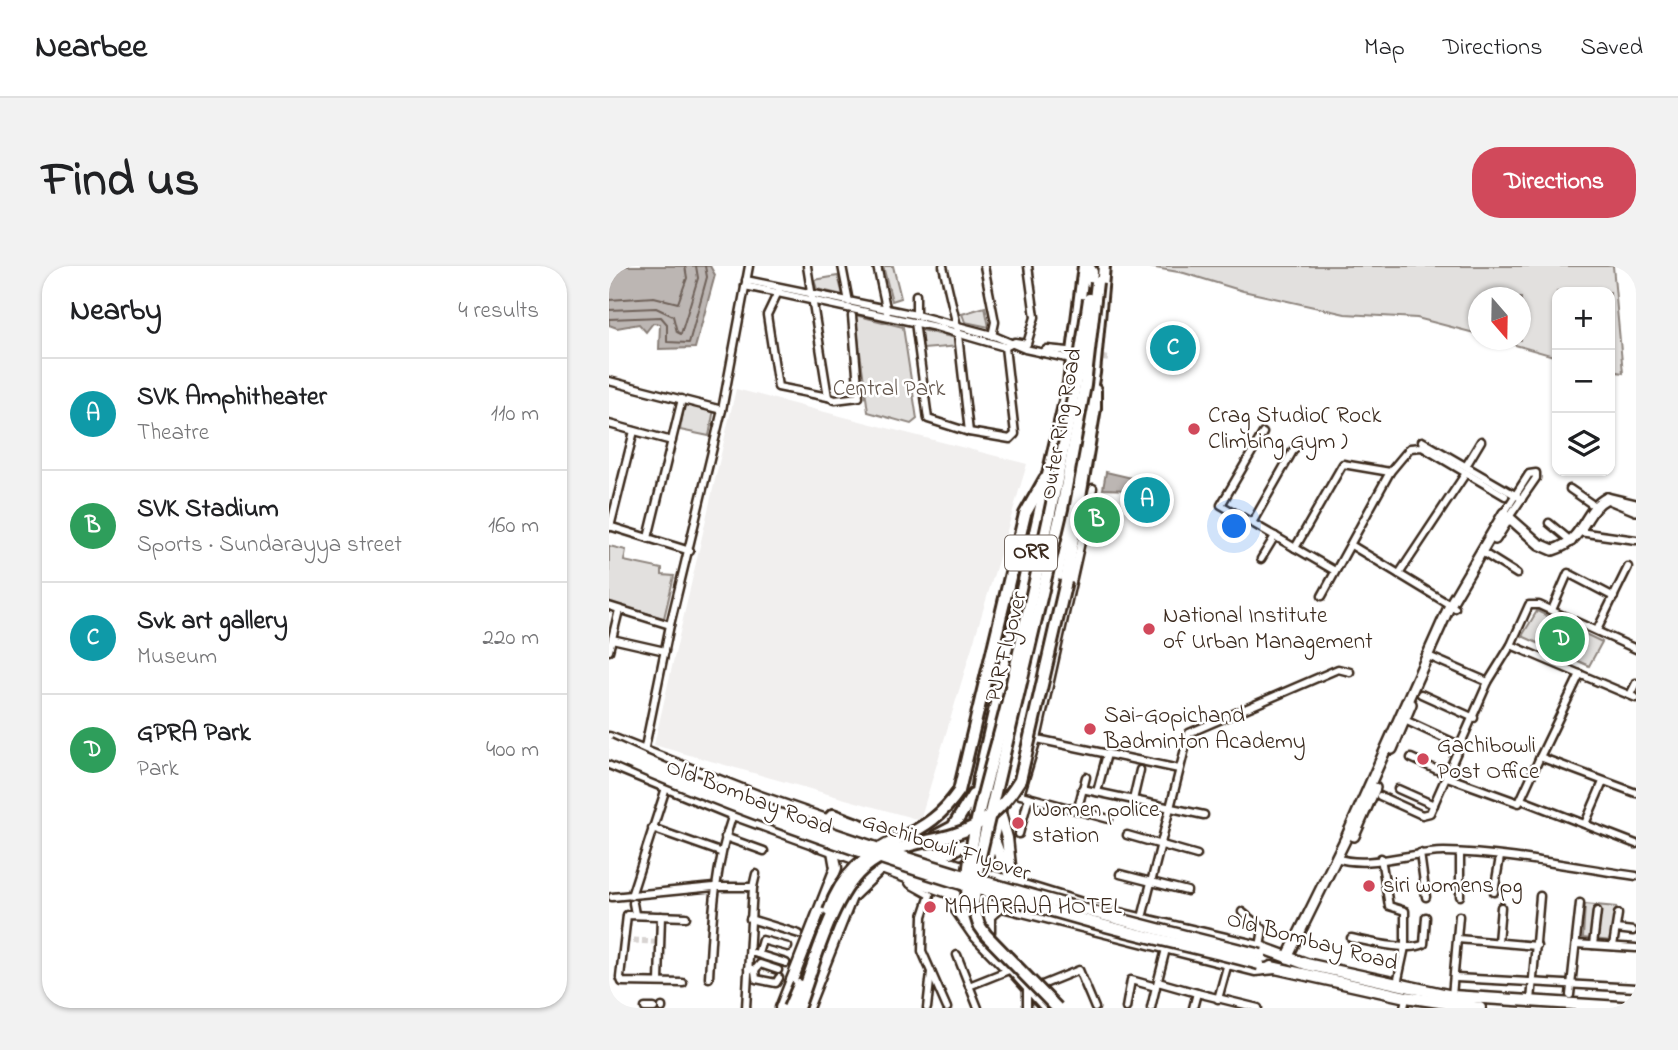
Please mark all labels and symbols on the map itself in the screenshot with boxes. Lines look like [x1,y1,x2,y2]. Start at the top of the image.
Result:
north arrow [1468,287,1531,350]
pin: C [1150,322,1196,374]
street label: Outer Ring Road [1032,346,1093,503]
park label: Central Park [833,373,946,406]
place label: Crag Studio( Rock Climbing Gym ) [1208,400,1382,461]
marker: Crag Studio( Rock Climbing Gym ) [1186,421,1202,437]
pin: A [1124,474,1170,526]
pin: B [1074,494,1120,546]
your location [1217,509,1251,543]
road number: ORR [1005,536,1057,570]
street label: PJR Flyover [977,587,1039,706]
place label: National Institute of Urban Management [1163,600,1373,660]
pin: D [1539,613,1585,665]
marker: National Institute of Urban Management [1141,621,1157,637]
place label: Sai-Gopichand Badminton Academy [1103,700,1306,761]
marker: Sai-Gopichand Badminton Academy [1082,721,1098,737]
place label: Gachibowli Post Office [1437,730,1540,789]
street label: Old Bombay Road [660,751,837,847]
marker: Gachibowli Post Office [1415,751,1431,767]
place label: Women police station [1032,794,1160,853]
street label: Gachibowli Flyover [857,805,1036,893]
marker: Women police station [1010,815,1026,831]
place label: siri womens pg [1383,870,1523,904]
marker: siri womens pg [1361,878,1377,894]
place label: MAHARAJA HOTEL [944,891,1122,924]
marker: MAHARAJA HOTEL [922,899,938,915]
street label: Old Bombay Road [1222,903,1401,983]

